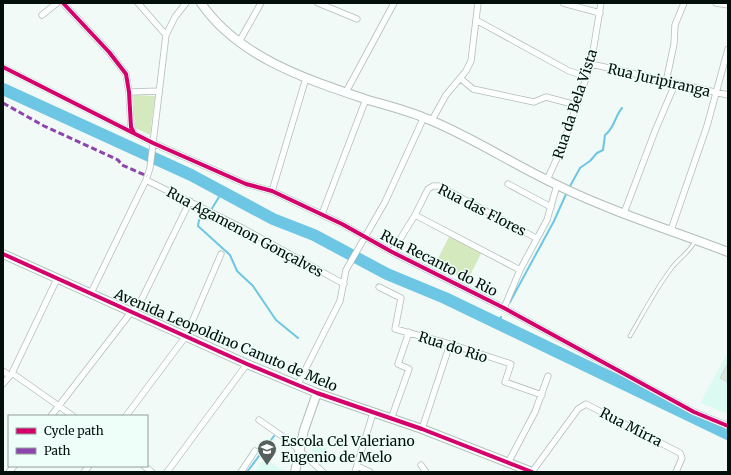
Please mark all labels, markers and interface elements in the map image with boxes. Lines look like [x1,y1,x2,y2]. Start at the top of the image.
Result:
street label: Rua da Bela Vista [549,46,601,161]
street label: Rua Juripiranga [606,59,713,101]
street label: Rua das Flores [435,180,529,240]
street label: Rua Agamenon Gonçalves [164,183,327,281]
street label: Rua Recanto do Rio [377,226,501,300]
street label: Avenida Leopoldino Canuto de Melo [111,284,340,395]
street label: Rua do Rio [416,327,490,367]
street label: Rua Mirra [597,404,666,451]
legend [8,415,148,467]
text: Cycle path [44,423,104,438]
place label: Escola Cel Valeriano Eugenio de Melo [281,432,415,466]
school or university icon: Escola Cel Valeriano Eugenio de Melo [256,438,278,466]
text: Path [44,443,70,458]

